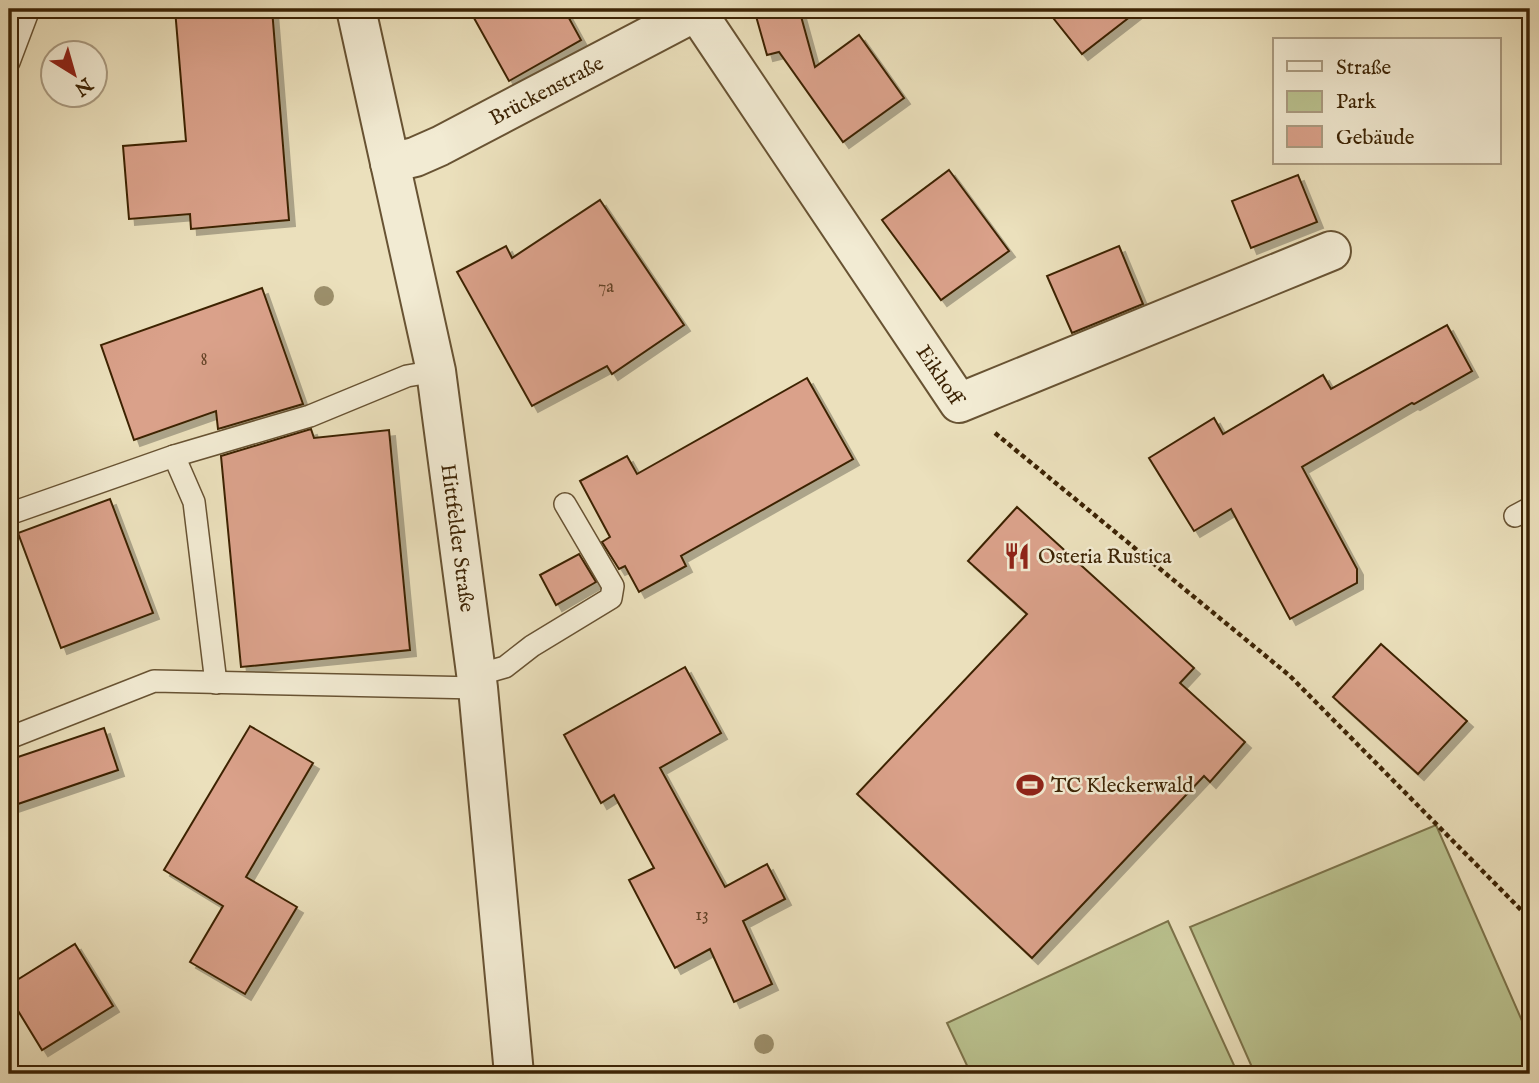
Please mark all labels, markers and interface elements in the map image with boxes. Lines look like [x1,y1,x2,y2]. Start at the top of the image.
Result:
north arrow [38,38,108,108]
legend [1273,38,1500,164]
street label: Brückenstraße [485,50,609,133]
text: Straße [1336,55,1392,82]
text: N [69,71,98,101]
text: Park [1336,89,1377,116]
text: Gebäude [1336,125,1415,152]
house number: 7a [598,276,614,299]
street label: Eikhoff [909,340,970,413]
house number: 8 [200,349,208,372]
street label: Hittfelder Straße [433,462,480,614]
restaurant icon: Osteria Rustica [1002,541,1032,571]
place label: Osteria Rustica [1038,544,1173,571]
sports icon: TC Kleckerwald [1015,770,1045,800]
place label: TC Kleckerwald [1051,773,1194,800]
house number: 13 [695,904,709,927]

